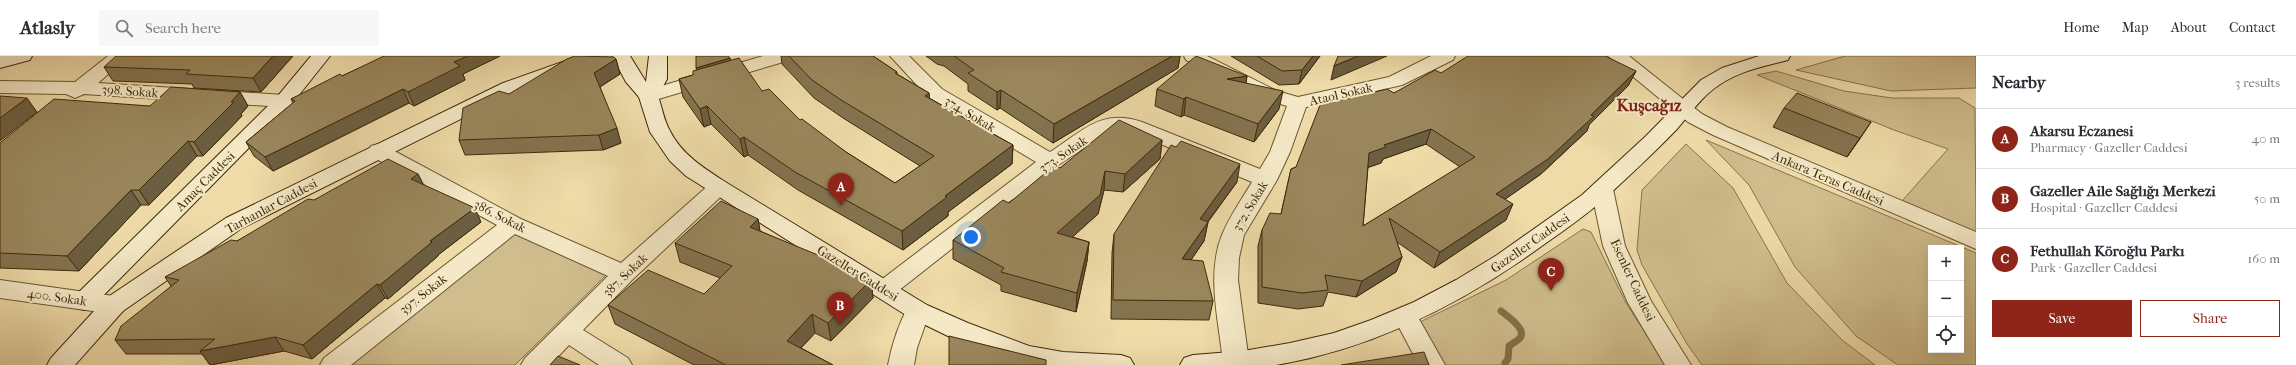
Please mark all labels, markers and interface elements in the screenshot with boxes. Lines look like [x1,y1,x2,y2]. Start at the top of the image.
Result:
search box [99,10,379,46]
text: Atlasly [20,17,75,39]
icon: search [113,17,135,39]
text: Search here [145,19,221,37]
text: Home [2063,19,2100,36]
text: Map [2122,19,2149,36]
text: About [2171,19,2207,36]
text: Contact [2229,19,2276,36]
text: Nearby [1992,72,2046,92]
text: 3 results [2235,75,2280,90]
street label: Ataol Sokak [1307,79,1374,109]
street label: 398. Sokak [101,82,159,100]
street label: 374. Sokak [942,93,999,135]
district label: Kuşcağız [1617,95,1682,116]
text: Akarsu Eczanesi [2030,122,2133,140]
text: A [2001,131,2009,146]
text: 40 m [2252,131,2280,146]
street label: 373. Sokak [1036,132,1090,176]
text: Pharmacy · Gazeller Caddesi [2030,140,2187,155]
street label: Ankara Teras Caddesi [1769,147,1886,208]
street label: Amaç Caddesi [171,148,239,215]
pin: A [828,173,854,206]
street label: Tarhanlar Caddesi [222,175,320,237]
street label: 372. Sokak [1229,178,1271,234]
text: Gazeller Aile Sağlığı Merkezi [2030,182,2216,200]
text: B [2001,191,2009,206]
text: 50 m [2254,191,2280,206]
street label: 386. Sokak [471,196,529,236]
text: Hospital · Gazeller Caddesi [2030,200,2178,215]
street label: Gazeller Caddesi [1487,210,1573,276]
your location [961,227,981,247]
street label: Esenler Caddesi [1607,237,1659,324]
street label: Gazeller Caddesi [815,242,902,304]
text: Fethullah Köroğlu Parkı [2030,242,2184,260]
map controls [1928,245,1964,353]
button: + [1928,245,1964,281]
street label: 387. Sokak [600,250,650,300]
text: C [2001,251,2009,266]
text: 160 m [2248,251,2280,266]
pin: C [1538,258,1564,291]
text: Park · Gazeller Caddesi [2030,260,2157,275]
street label: 397. Sokak [396,271,450,317]
button: − [1928,281,1964,317]
street label: 400. Sokak [26,285,88,309]
pin: B [827,292,853,325]
button: Save [1992,300,2132,337]
button: Share [2140,300,2280,337]
button: locate [1928,317,1964,353]

